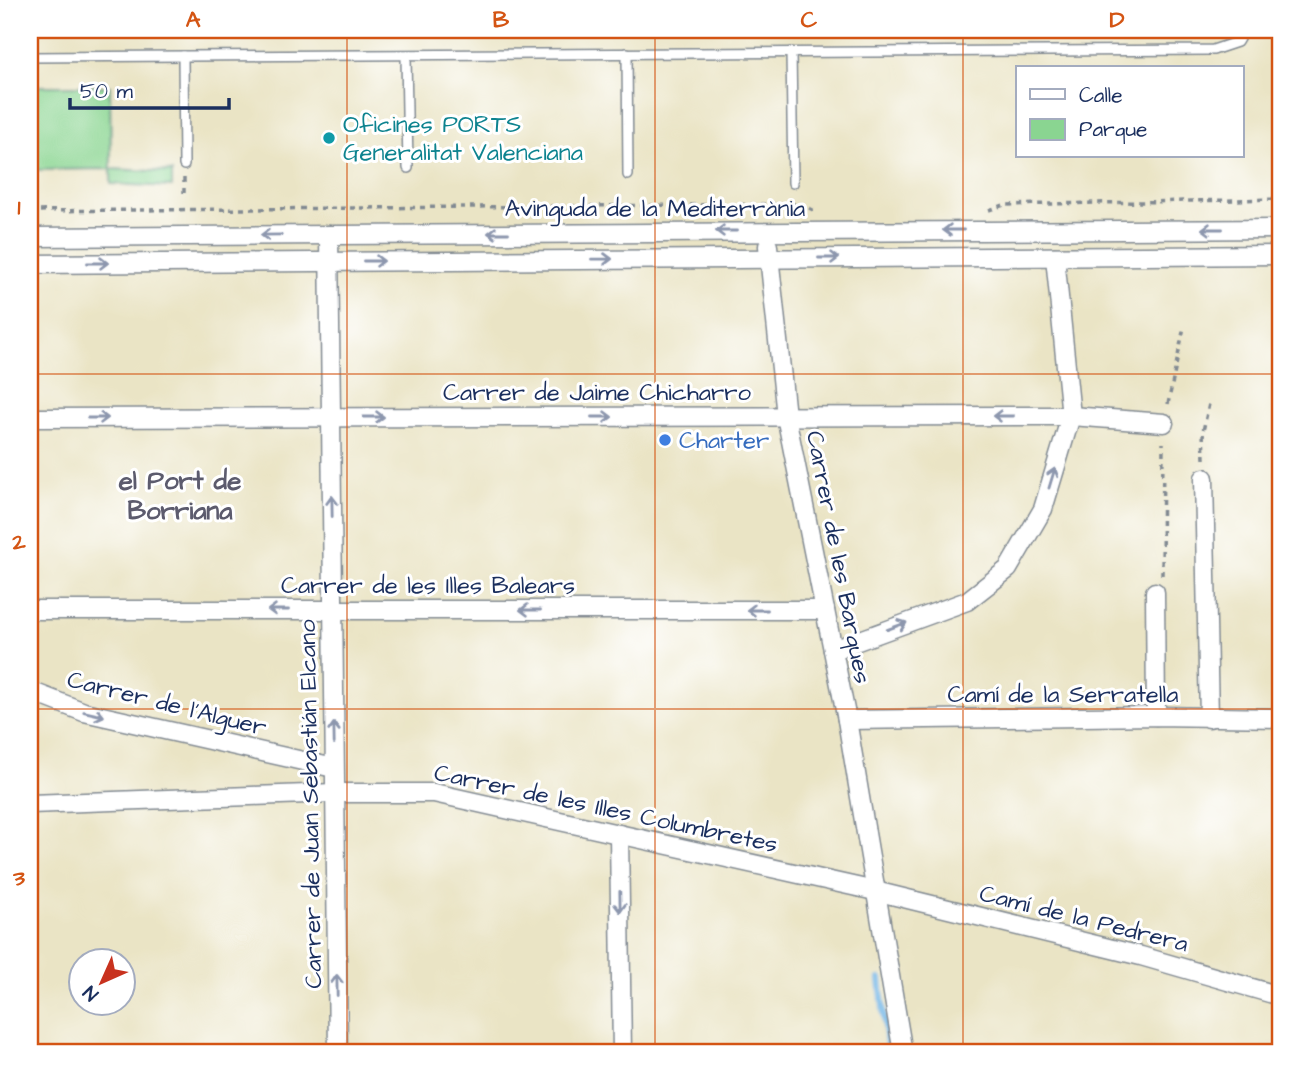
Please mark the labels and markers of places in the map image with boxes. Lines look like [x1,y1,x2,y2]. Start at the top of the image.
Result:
place label: Oficines PORTS Generalitat Valenciana [343,108,583,170]
marker: Oficines PORTS Generalitat Valenciana [321,130,337,146]
place label: Charter [679,424,769,458]
marker: Charter [657,432,673,448]

